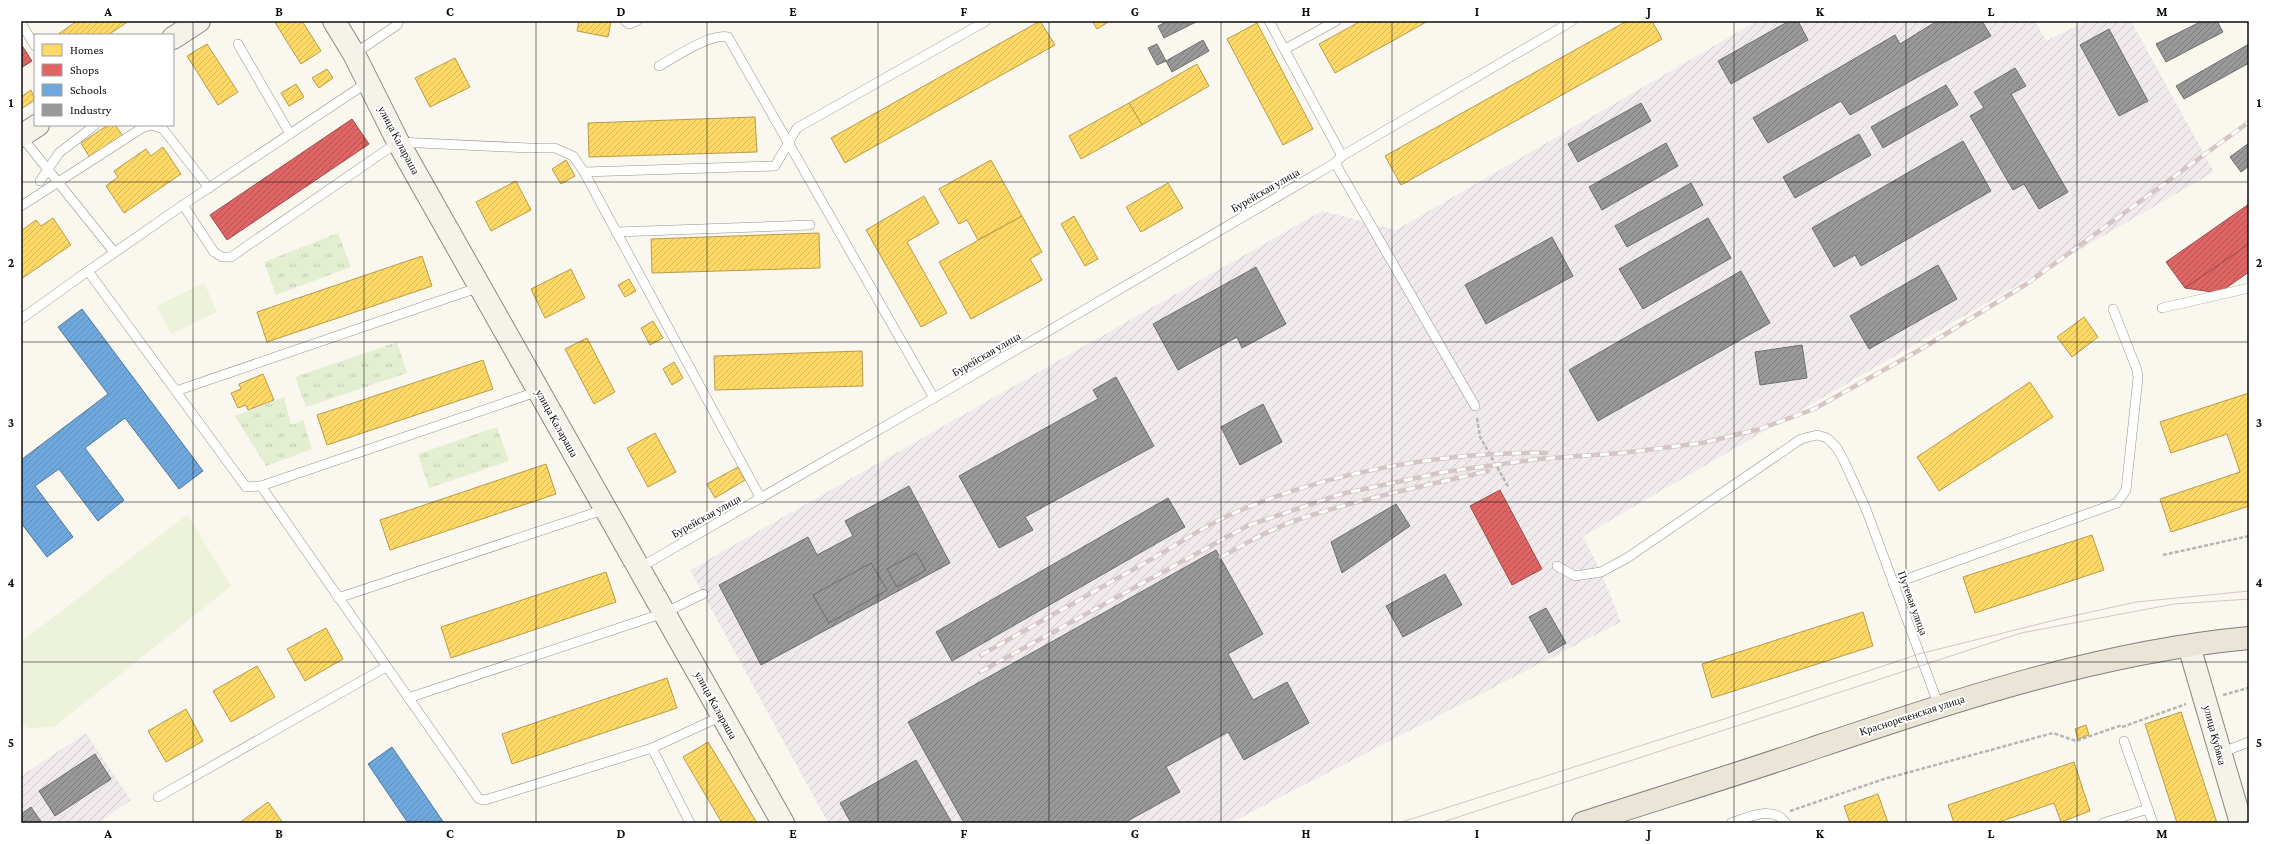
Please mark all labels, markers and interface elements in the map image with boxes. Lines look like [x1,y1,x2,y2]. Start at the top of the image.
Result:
text: A [103,4,112,19]
text: B [275,4,283,19]
text: C [446,4,454,19]
text: D [617,4,626,19]
text: E [789,4,797,19]
text: F [961,4,968,19]
text: G [1131,4,1139,19]
text: H [1302,4,1311,19]
text: I [1475,4,1479,19]
text: J [1645,4,1651,19]
text: K [1816,4,1825,19]
text: L [1988,4,1995,19]
text: M [2156,4,2168,19]
legend [34,34,174,126]
text: Homes [70,43,104,57]
text: Shops [70,63,99,77]
text: Schools [70,83,107,97]
text: 1 [9,95,14,110]
text: 1 [2257,95,2262,110]
text: Industry [70,103,112,117]
street label: улица Калараша [376,104,422,176]
street label: Бурейская улица [1229,165,1301,214]
text: 2 [8,255,15,270]
text: 2 [2256,255,2263,270]
street label: Бурейская улица [950,329,1022,378]
street label: улица Калараша [533,387,581,459]
text: 3 [8,415,14,430]
text: 3 [2256,415,2262,430]
street label: Бурейская улица [669,492,743,540]
street label: Путевая улица [1896,569,1930,637]
text: 4 [7,575,15,590]
text: 4 [2255,575,2263,590]
street label: улица Калараша [692,669,740,741]
street label: Краснореченская улица [1858,692,1966,738]
street label: улица Кубяка [2201,704,2229,766]
text: 5 [8,735,14,750]
text: 5 [2256,735,2262,750]
text: A [103,826,112,841]
text: B [275,826,283,841]
text: C [446,826,454,841]
text: D [617,826,626,841]
text: E [789,826,797,841]
text: F [961,826,968,841]
text: G [1131,826,1139,841]
text: H [1302,826,1311,841]
text: I [1475,826,1479,841]
text: J [1645,826,1651,841]
text: K [1816,826,1825,841]
text: L [1988,826,1995,841]
text: M [2156,826,2168,841]

